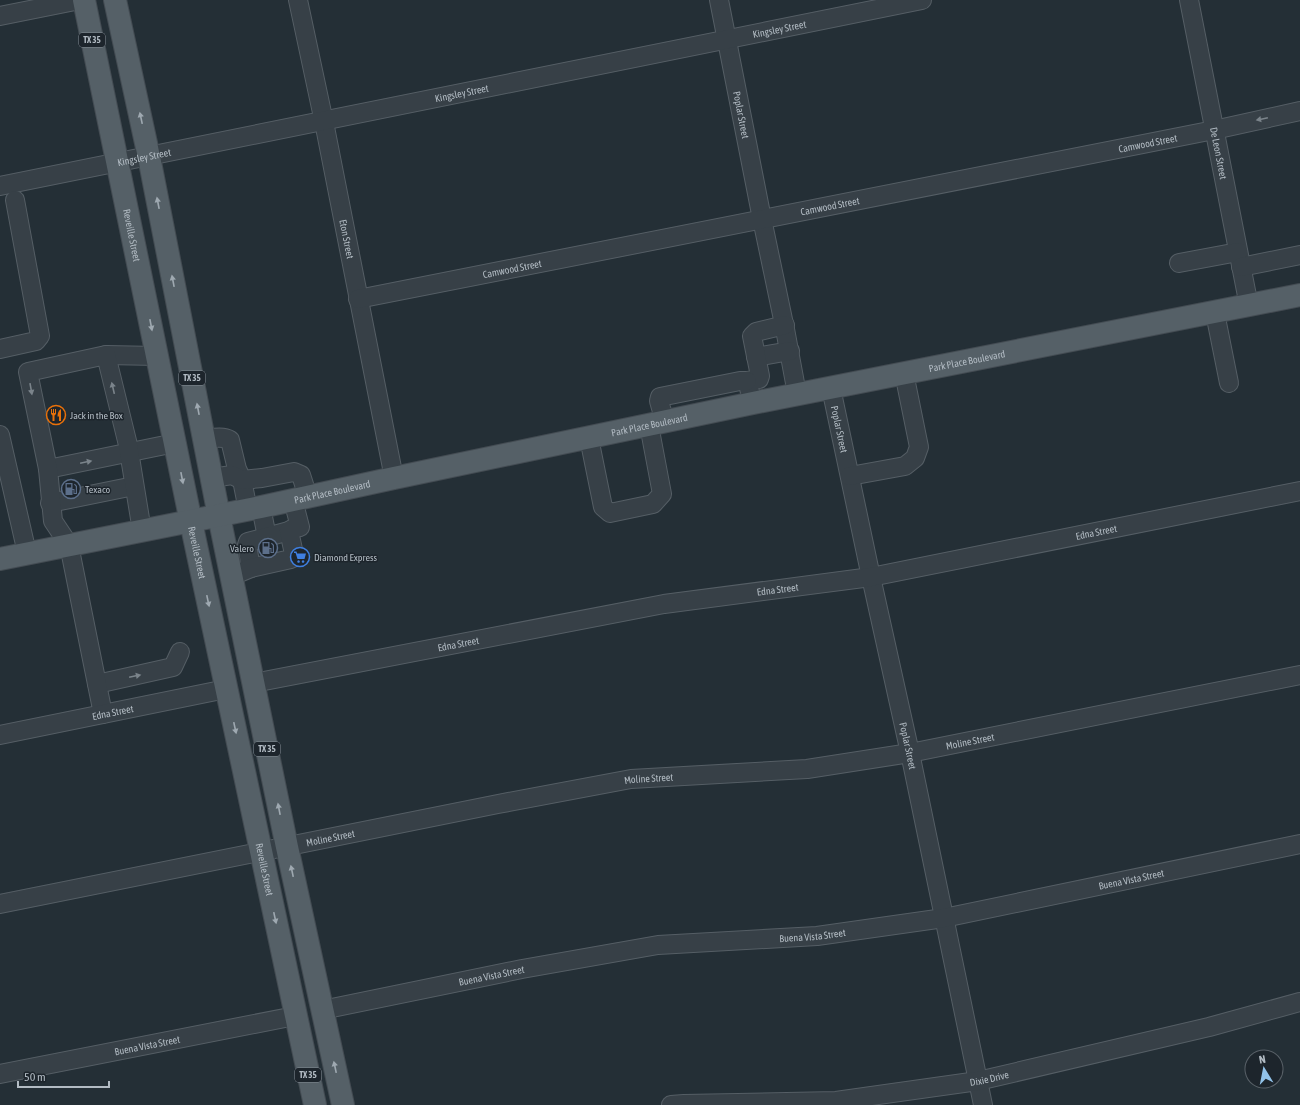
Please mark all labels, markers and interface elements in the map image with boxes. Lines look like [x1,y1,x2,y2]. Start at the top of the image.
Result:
street label: Kingsley Street [752,18,807,40]
road number: TX 35 [79,33,105,47]
street label: Kingsley Street [434,82,490,104]
street label: Poplar Street [732,90,752,139]
one-way arrow [137,112,143,125]
one-way arrow [1256,117,1268,123]
street label: De Leon Street [1209,126,1230,180]
street label: Camwood Street [1117,132,1178,154]
street label: Kingsley Street [116,146,172,168]
street label: Camwood Street [800,195,860,217]
one-way arrow [155,197,161,209]
street label: Reveille Street [121,208,143,263]
street label: Eton Street [338,218,356,260]
street label: Camwood Street [482,257,543,280]
one-way arrow [170,275,176,287]
one-way arrow [148,318,154,331]
street label: Park Place Boulevard [928,348,1006,374]
road number: TX 35 [179,371,205,385]
one-way arrow [110,382,116,394]
one-way arrow [29,383,35,396]
one-way arrow [195,403,201,415]
restaurant icon: Jack in the Box [45,404,67,426]
street label: Poplar Street [829,405,850,454]
place label: Jack in the Box [70,410,123,421]
street label: Park Place Boulevard [610,411,689,438]
one-way arrow [80,458,92,464]
one-way arrow [179,471,185,484]
fuel station icon: Texaco [60,478,82,500]
street label: Park Place Boulevard [293,478,372,505]
place label: Texaco [85,484,111,495]
street label: Edna Street [1075,522,1118,541]
street label: Reveille Street [187,525,208,580]
fuel station icon: Valero [257,537,279,559]
place label: Valero [230,543,254,554]
supermarket icon: Diamond Express [289,546,311,568]
place label: Diamond Express [314,552,377,563]
street label: Edna Street [756,581,799,597]
one-way arrow [205,595,211,607]
street label: Edna Street [437,634,480,653]
one-way arrow [129,672,141,678]
street label: Edna Street [91,702,134,722]
street label: Poplar Street [898,721,919,770]
one-way arrow [232,722,238,734]
street label: Moline Street [945,731,995,751]
road number: TX 35 [254,742,280,756]
street label: Moline Street [623,771,674,786]
one-way arrow [276,803,282,815]
street label: Moline Street [305,827,356,848]
street label: Reveille Street [254,842,276,897]
one-way arrow [288,865,294,877]
street label: Buena Vista Street [1097,867,1165,891]
one-way arrow [272,912,278,924]
street label: Buena Vista Street [779,926,846,944]
street label: Buena Vista Street [458,963,525,987]
street label: Buena Vista Street [113,1033,181,1057]
north arrow [1244,1049,1284,1089]
text: N [1258,1053,1267,1066]
one-way arrow [331,1061,337,1073]
scale bar [18,1063,109,1089]
road number: TX 35 [295,1068,321,1082]
street label: Dixie Drive [969,1068,1010,1088]
text: 50 m [24,1070,46,1084]

